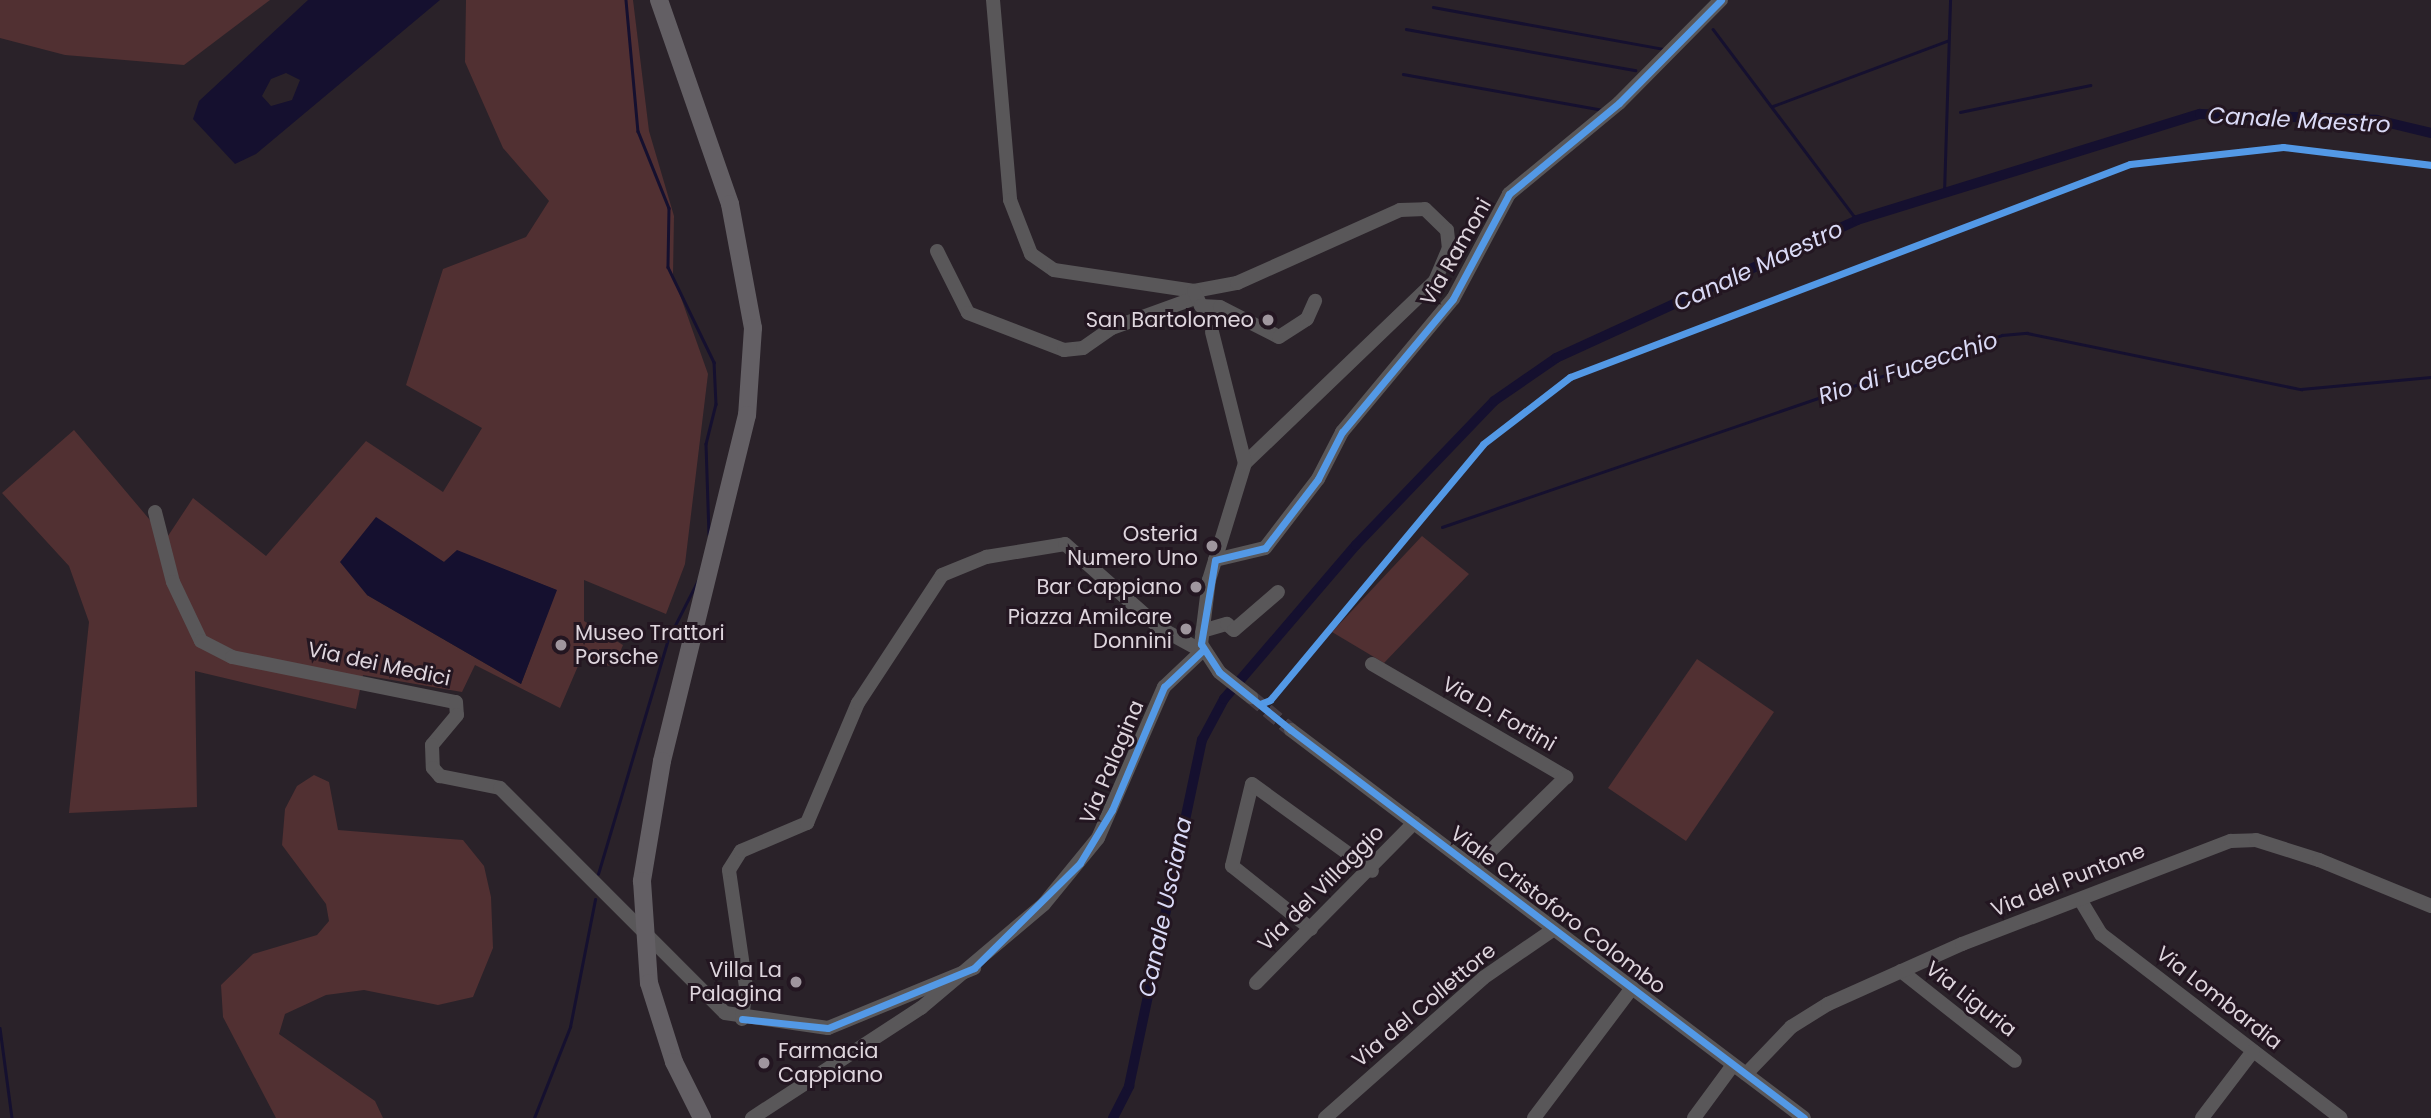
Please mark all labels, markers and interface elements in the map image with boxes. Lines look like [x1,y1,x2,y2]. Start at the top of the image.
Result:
water label: Canale Maestro [2207,101,2391,139]
street label: Via Ramoni [1415,194,1497,310]
water label: Canale Maestro [1669,215,1847,317]
place label: San Bartolomeo [1086,307,1254,333]
marker: San Bartolomeo [1260,312,1276,328]
water label: Rio di Fucecchio [1815,326,2001,410]
place label: Osteria Numero Uno [1067,521,1198,571]
marker: Osteria Numero Uno [1204,538,1220,554]
place label: Bar Cappiano [1036,574,1182,600]
marker: Bar Cappiano [1188,579,1204,595]
place label: Piazza Amilcare Donnini [1008,604,1172,654]
place label: Museo Trattori Porsche [575,620,725,670]
marker: Piazza Amilcare Donnini [1178,621,1194,637]
street label: Via dei Medici [305,637,453,691]
marker: Museo Trattori Porsche [553,637,569,653]
street label: Via D. Fortini [1438,671,1560,757]
street label: Via Palagina [1075,696,1149,828]
water label: Canale Usciana [1132,814,1198,1000]
street label: Via del Villaggio [1253,820,1389,956]
street label: Viale Cristoforo Colombo [1445,821,1671,999]
street label: Via del Puntone [1987,838,2149,922]
street label: Via del Collettore [1347,938,1501,1072]
street label: Via Lombardia [2151,941,2287,1055]
street label: Via Liguria [1921,956,2021,1042]
place label: Villa La Palagina [689,957,782,1007]
marker: Villa La Palagina [788,974,804,990]
place label: Farmacia Cappiano [778,1038,883,1088]
marker: Farmacia Cappiano [756,1055,772,1071]

